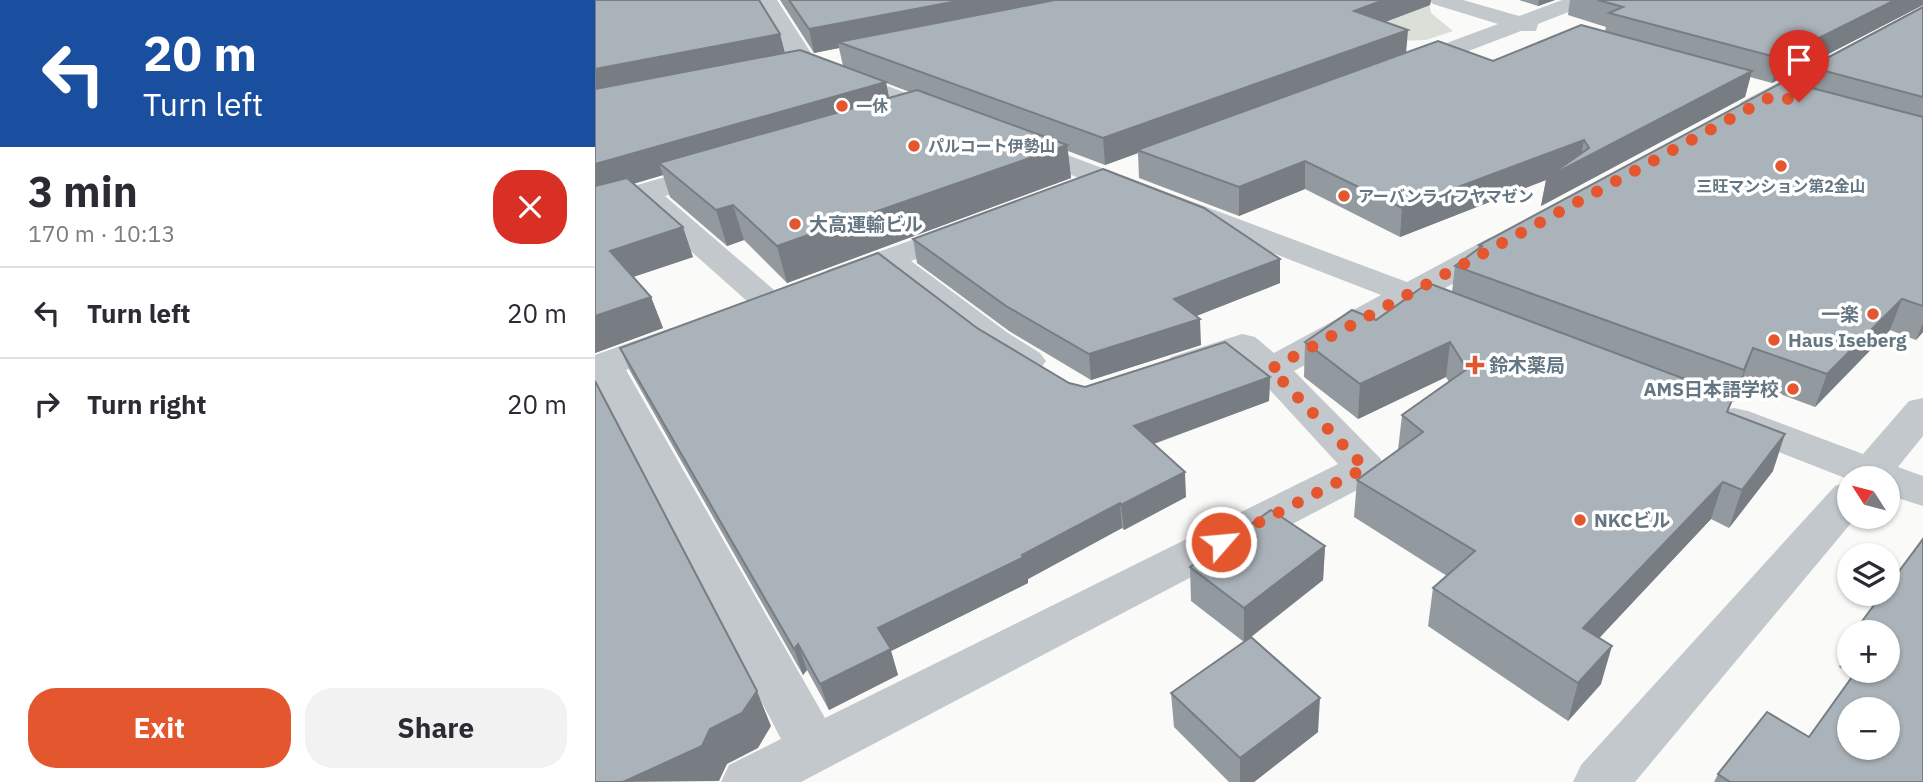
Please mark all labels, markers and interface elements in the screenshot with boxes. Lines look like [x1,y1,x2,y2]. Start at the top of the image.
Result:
text: 20 m [143,21,257,84]
icon: left [28,28,119,119]
pin [1769,30,1829,102]
icon: arrive [1780,41,1818,79]
text: Turn left [143,83,263,125]
place label: 一休 [856,96,888,116]
marker: 一休 [834,98,850,114]
place label: パルコート伊勢山 [928,136,1056,156]
marker: パルコート伊勢山 [906,138,922,154]
marker: 三旺マンション第2金山 [1773,158,1789,174]
text: 3 min [28,164,138,219]
button: close [493,170,567,244]
place label: 三旺マンション第2金山 [1696,176,1866,196]
place label: アーバンライフヤマゼン [1358,186,1534,206]
marker: アーバンライフヤマゼン [1336,188,1352,204]
place label: 大高運輸ビル [809,212,923,236]
marker: 大高運輸ビル [787,216,803,232]
text: 170 m · 10:13 [28,218,175,248]
icon: left [28,294,66,332]
text: Turn left [87,296,190,330]
text: 20 m [507,296,567,330]
place label: 一楽 [1821,302,1859,326]
marker: 一楽 [1865,306,1881,322]
place label: Haus Iseberg [1788,328,1907,352]
marker: Haus Iseberg [1766,332,1782,348]
place label: 鈴木薬局 [1489,353,1565,377]
marker: 鈴木薬局 [1467,357,1483,373]
place label: AMS日本語学校 [1644,377,1779,401]
marker: AMS日本語学校 [1785,381,1801,397]
icon: right [28,385,66,423]
text: Turn right [87,387,206,421]
text: 20 m [507,387,567,421]
north arrow [1837,466,1901,528]
map controls [1837,466,1900,760]
position arrow [1184,505,1258,579]
place label: NKCビル [1594,508,1671,532]
marker: NKCビル [1572,512,1588,528]
button: layers [1837,543,1900,606]
button: + [1837,620,1900,683]
button: Exit [28,688,291,768]
button: Share [305,688,567,768]
button: − [1837,697,1900,760]

